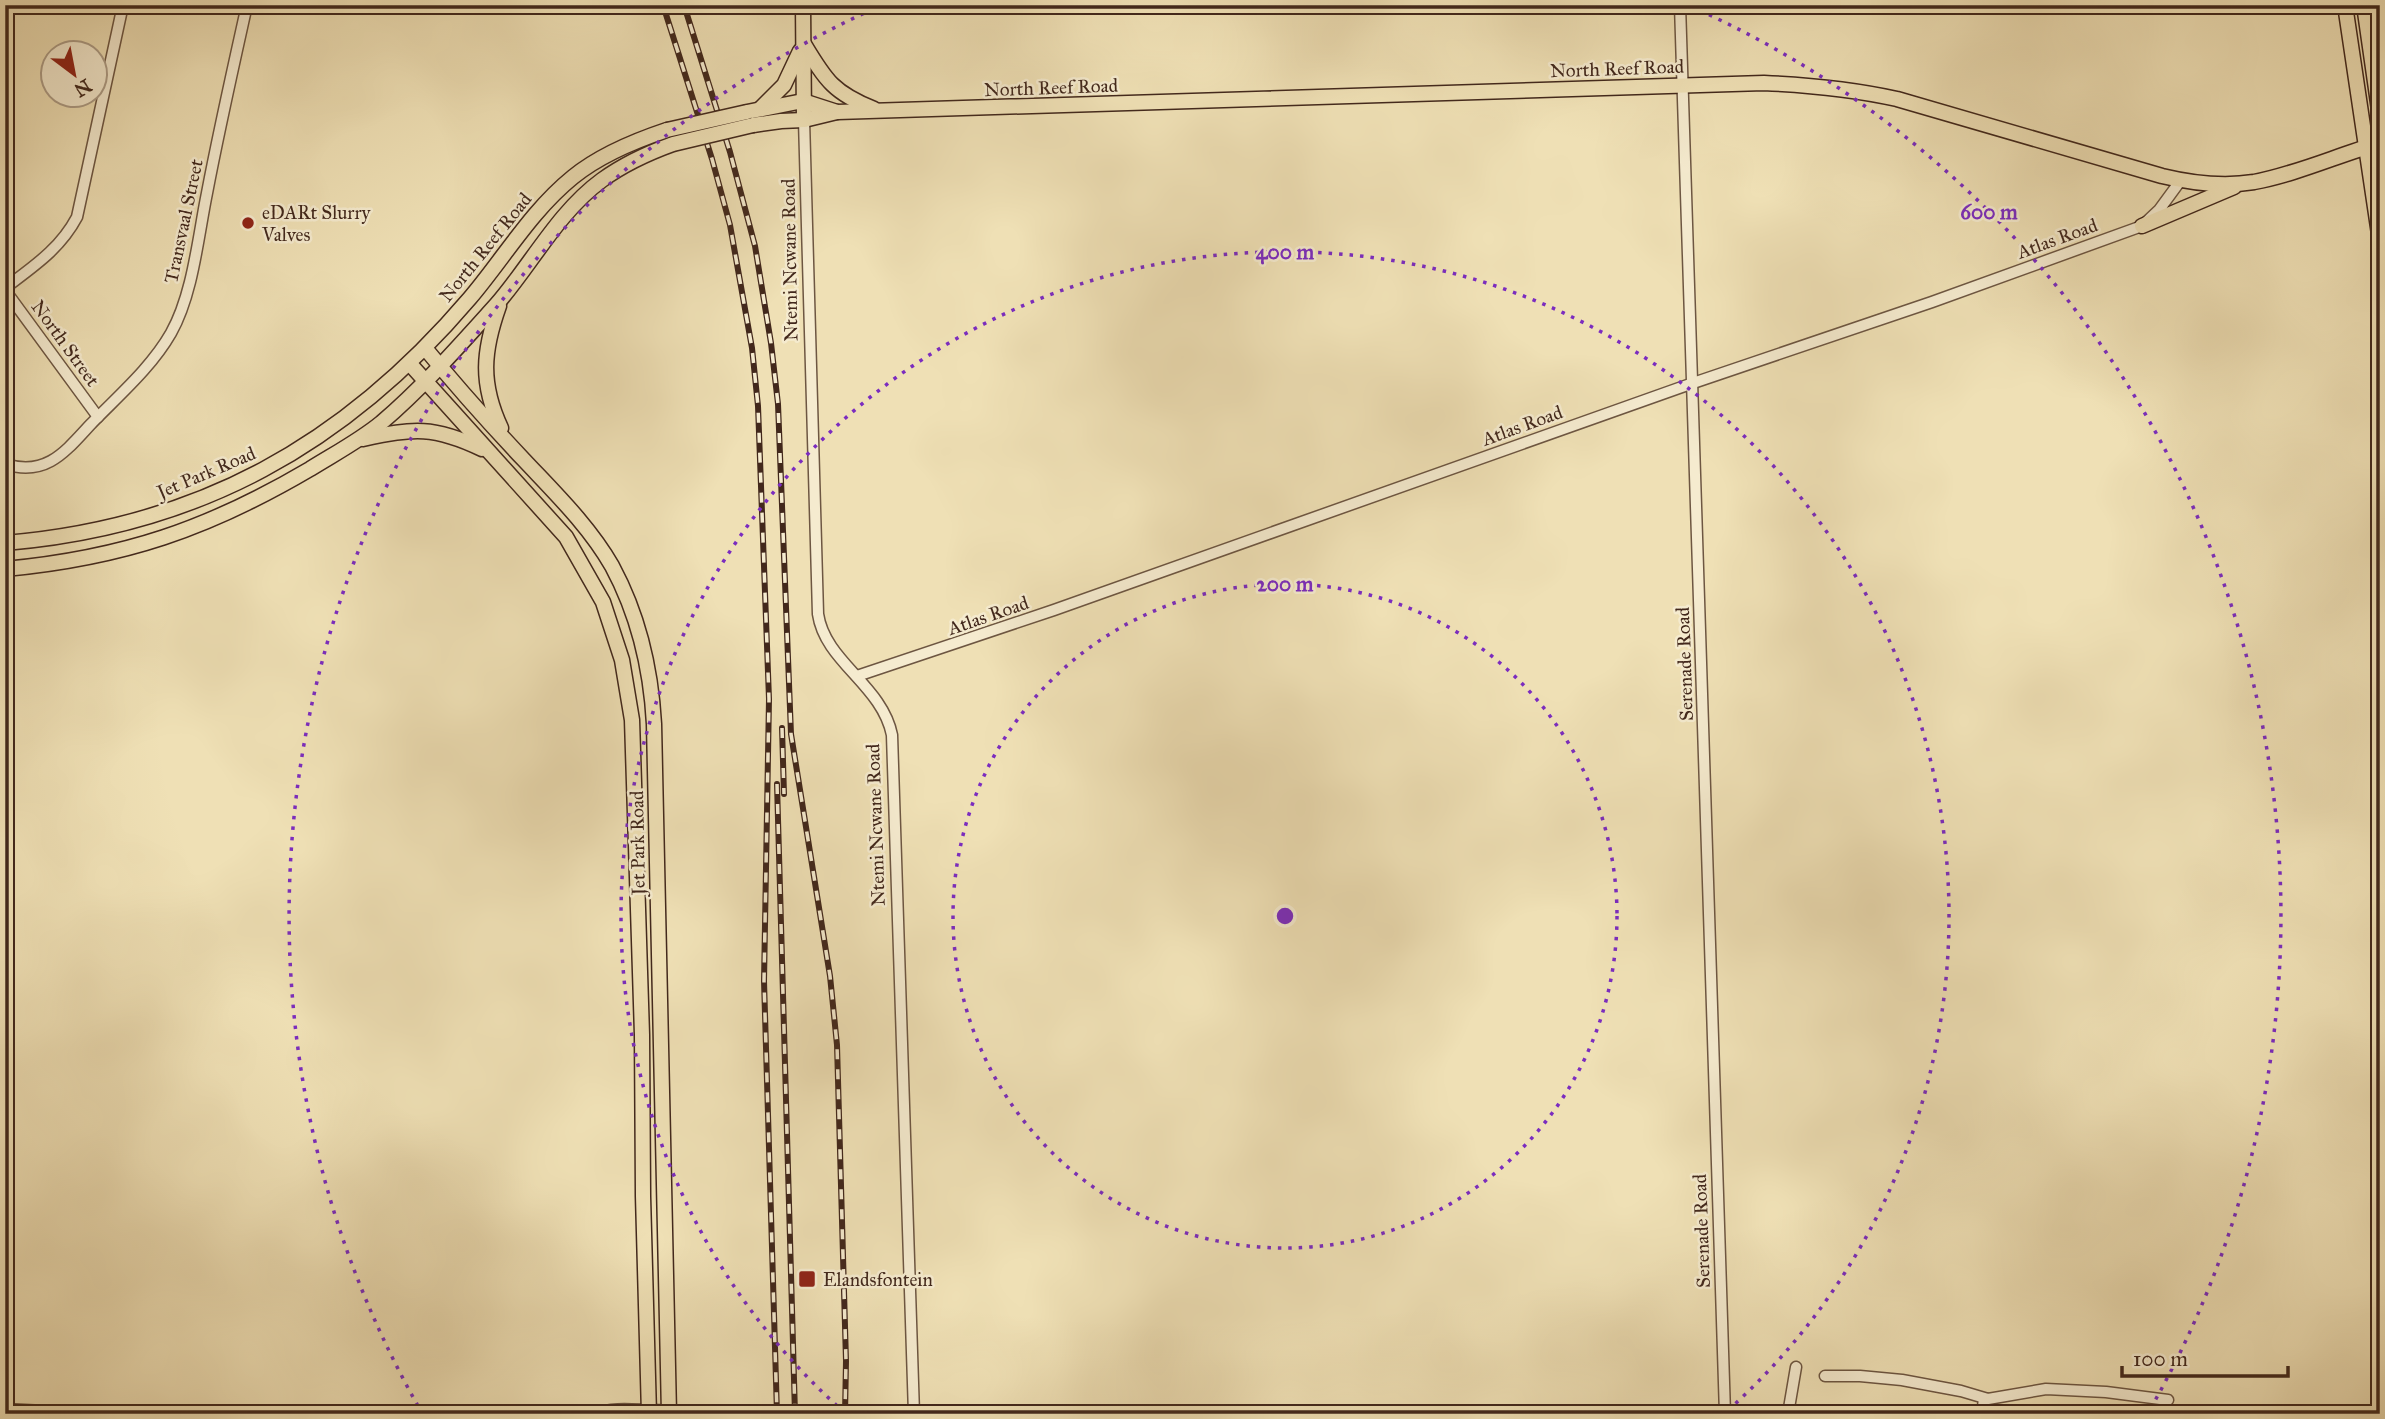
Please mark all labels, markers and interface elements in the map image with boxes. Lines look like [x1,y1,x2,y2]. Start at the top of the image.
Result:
north arrow [38,38,108,108]
street label: North Reef Road [1550,55,1685,82]
text: N [70,74,96,102]
street label: North Reef Road [984,74,1119,101]
street label: Transvaal Street [159,157,208,285]
street label: Ntemi Ncwane Road [777,178,802,342]
street label: North Reef Road [434,188,537,307]
text: 600 m [1960,199,2018,225]
place label: eDARt Slurry Valves [261,201,372,246]
street label: Atlas Road [2013,213,2101,264]
marker: eDARt Slurry Valves [240,215,256,231]
text: 400 m [1256,239,1315,265]
street label: North Street [27,296,105,391]
street label: Atlas Road [1478,400,1566,451]
street label: Jet Park Road [152,441,260,505]
text: 200 m [1257,571,1314,597]
street label: Atlas Road [944,591,1032,640]
street label: Serenade Road [1671,606,1698,721]
street label: Ntemi Ncwane Road [861,743,890,907]
street label: Jet Park Road [625,790,651,898]
centre of rings [1273,904,1297,928]
street label: Serenade Road [1688,1173,1715,1288]
place label: Elandsfontein [823,1268,933,1291]
marker: Elandsfontein [797,1269,817,1289]
scale bar [2122,1335,2289,1379]
text: 100 m [2133,1346,2188,1372]

